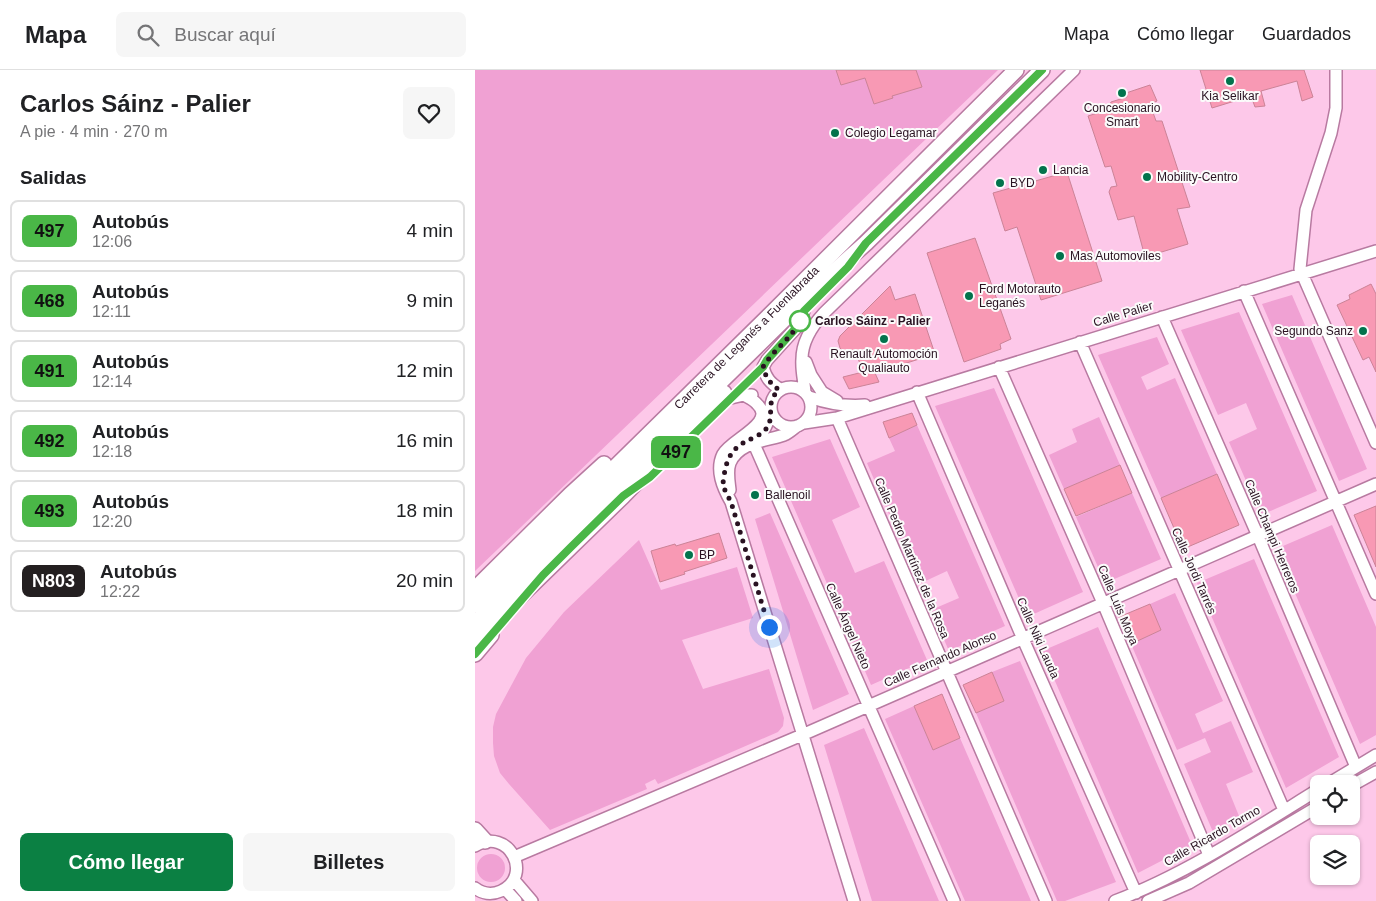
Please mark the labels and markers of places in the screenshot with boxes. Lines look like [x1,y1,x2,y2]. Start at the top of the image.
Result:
marker: Kia Selikar [1224,75,1236,87]
marker: Concesionario Smart [1116,87,1128,99]
place label: Kia Selikar [1201,89,1259,103]
place label: Concesionario Smart [1084,101,1161,129]
place label: Colegio Legamar [845,126,936,140]
marker: Colegio Legamar [829,127,841,139]
place label: Lancia [1053,163,1089,177]
marker: Lancia [1037,164,1049,176]
place label: Mobility-Centro [1157,170,1238,184]
marker: Mobility-Centro [1141,171,1153,183]
place label: BYD [1010,176,1035,190]
marker: BYD [994,177,1006,189]
place label: Mas Automoviles [1070,249,1161,263]
marker: Mas Automoviles [1054,250,1066,262]
place label: Ford Motorauto Leganés [979,282,1061,310]
marker: Ford Motorauto Leganés [963,290,975,302]
marker: Carlos Sáinz - Palier [789,310,811,332]
place label: Carlos Sáinz - Palier [815,314,931,328]
place label: Segundo Sanz [1274,324,1353,338]
marker: Segundo Sanz [1357,325,1369,337]
marker: Renault Automoción Qualiauto [878,333,890,345]
place label: Renault Automoción Qualiauto [830,347,938,375]
place label: Ballenoil [765,488,810,502]
marker: Ballenoil [749,489,761,501]
place label: BP [699,548,715,562]
marker: BP [683,549,695,561]

